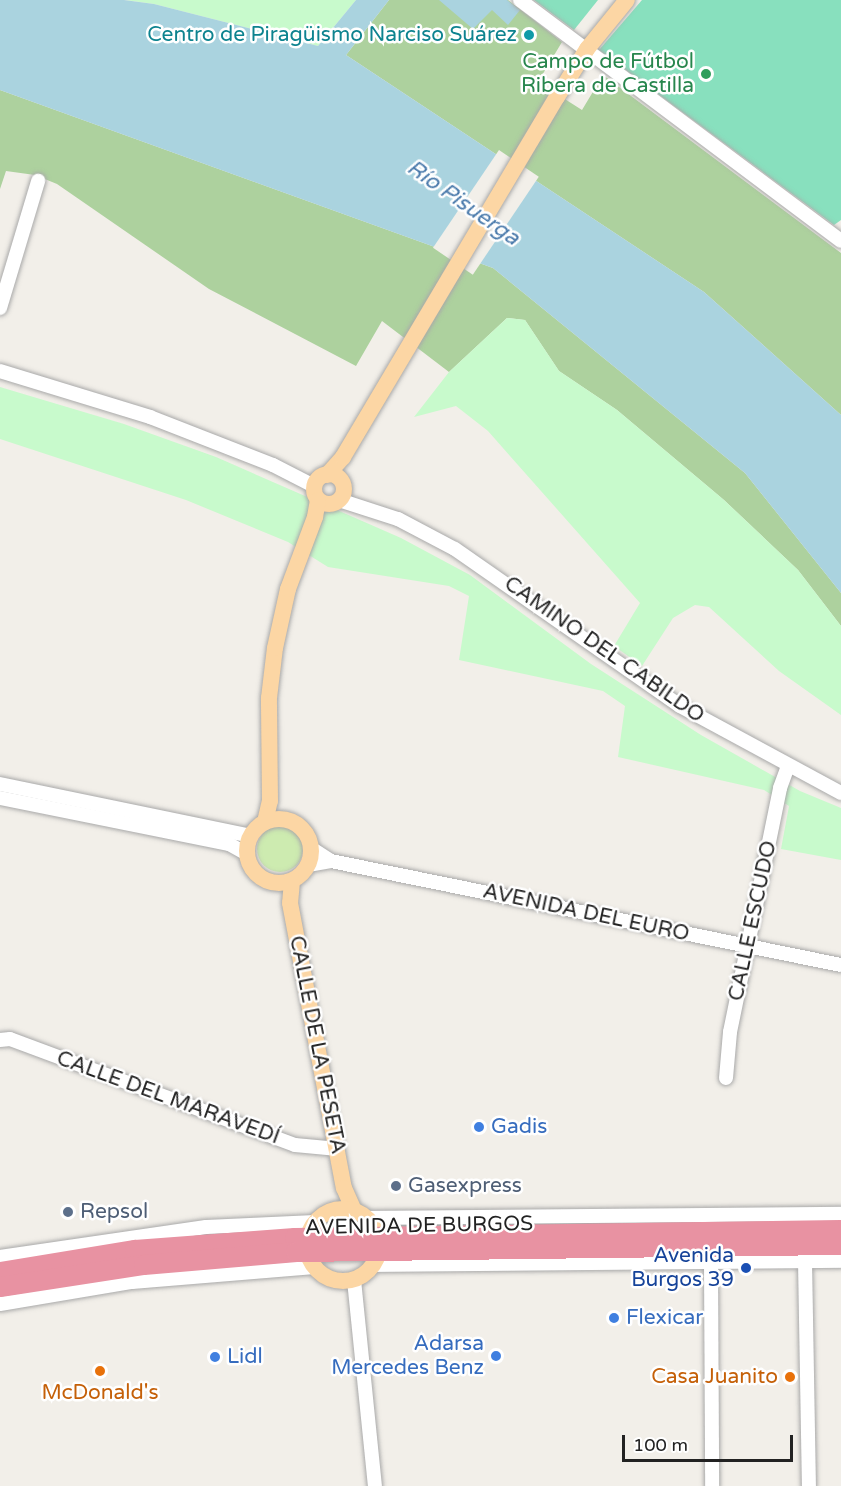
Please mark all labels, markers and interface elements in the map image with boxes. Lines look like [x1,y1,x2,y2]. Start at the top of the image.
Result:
place label: Centro de Piragüismo Narciso Suárez [147,22,517,48]
marker: Centro de Piragüismo Narciso Suárez [522,28,536,42]
place label: Campo de Fútbol Ribera de Castilla [521,49,694,99]
marker: Campo de Fútbol Ribera de Castilla [699,67,713,81]
water label: Río Pisuerga [402,155,524,251]
street label: CAMINO DEL CABILDO [499,571,709,729]
street label: CALLE ESCUDO [724,839,782,1003]
street label: AVENIDA DEL EURO [481,879,691,947]
street label: CALLE DE LA PESETA [283,934,351,1156]
street label: CALLE DEL MARAVEDÍ [53,1046,283,1150]
place label: Gadis [491,1114,547,1140]
marker: Gadis [472,1120,486,1134]
place label: Gasexpress [408,1173,522,1199]
marker: Gasexpress [389,1179,403,1193]
place label: Repsol [80,1199,148,1225]
marker: Repsol [61,1205,75,1219]
street label: AVENIDA DE BURGOS [305,1211,533,1241]
place label: Avenida Burgos 39 [631,1243,734,1293]
marker: Avenida Burgos 39 [739,1261,753,1275]
place label: Flexicar [626,1305,703,1331]
marker: Flexicar [607,1311,621,1325]
place label: Adarsa Mercedes Benz [331,1331,484,1381]
place label: Lidl [227,1344,263,1370]
marker: Adarsa Mercedes Benz [489,1349,503,1363]
marker: Lidl [208,1350,222,1364]
marker: McDonald's [93,1364,107,1378]
place label: Casa Juanito [651,1364,778,1390]
marker: Casa Juanito [783,1370,797,1384]
place label: McDonald's [41,1380,159,1406]
scale bar [625,1423,796,1461]
text: 100 m [633,1434,688,1456]

